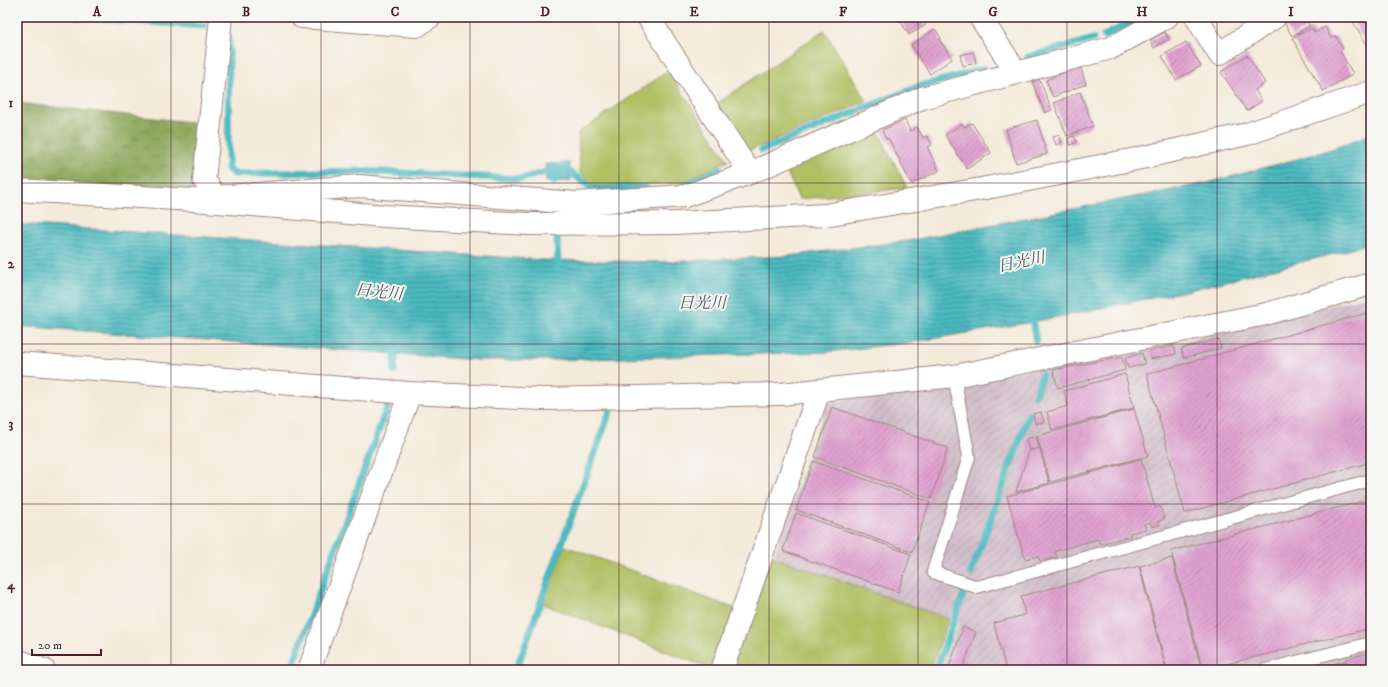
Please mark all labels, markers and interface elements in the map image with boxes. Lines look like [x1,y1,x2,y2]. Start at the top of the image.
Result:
text: A [92,4,102,20]
text: B [242,4,250,20]
text: C [391,4,400,20]
text: D [540,4,550,20]
text: E [689,4,699,20]
text: F [839,4,848,20]
text: G [988,4,998,20]
text: H [1137,4,1148,20]
text: I [1288,4,1294,20]
text: 1 [9,95,14,111]
water label: 日光川 [996,247,1049,277]
text: 2 [8,256,15,272]
water label: 日光川 [354,280,406,305]
water label: 日光川 [678,293,728,313]
text: 3 [9,416,14,432]
text: 4 [6,577,15,594]
scale bar [32,631,101,657]
text: 20 m [38,638,62,653]

